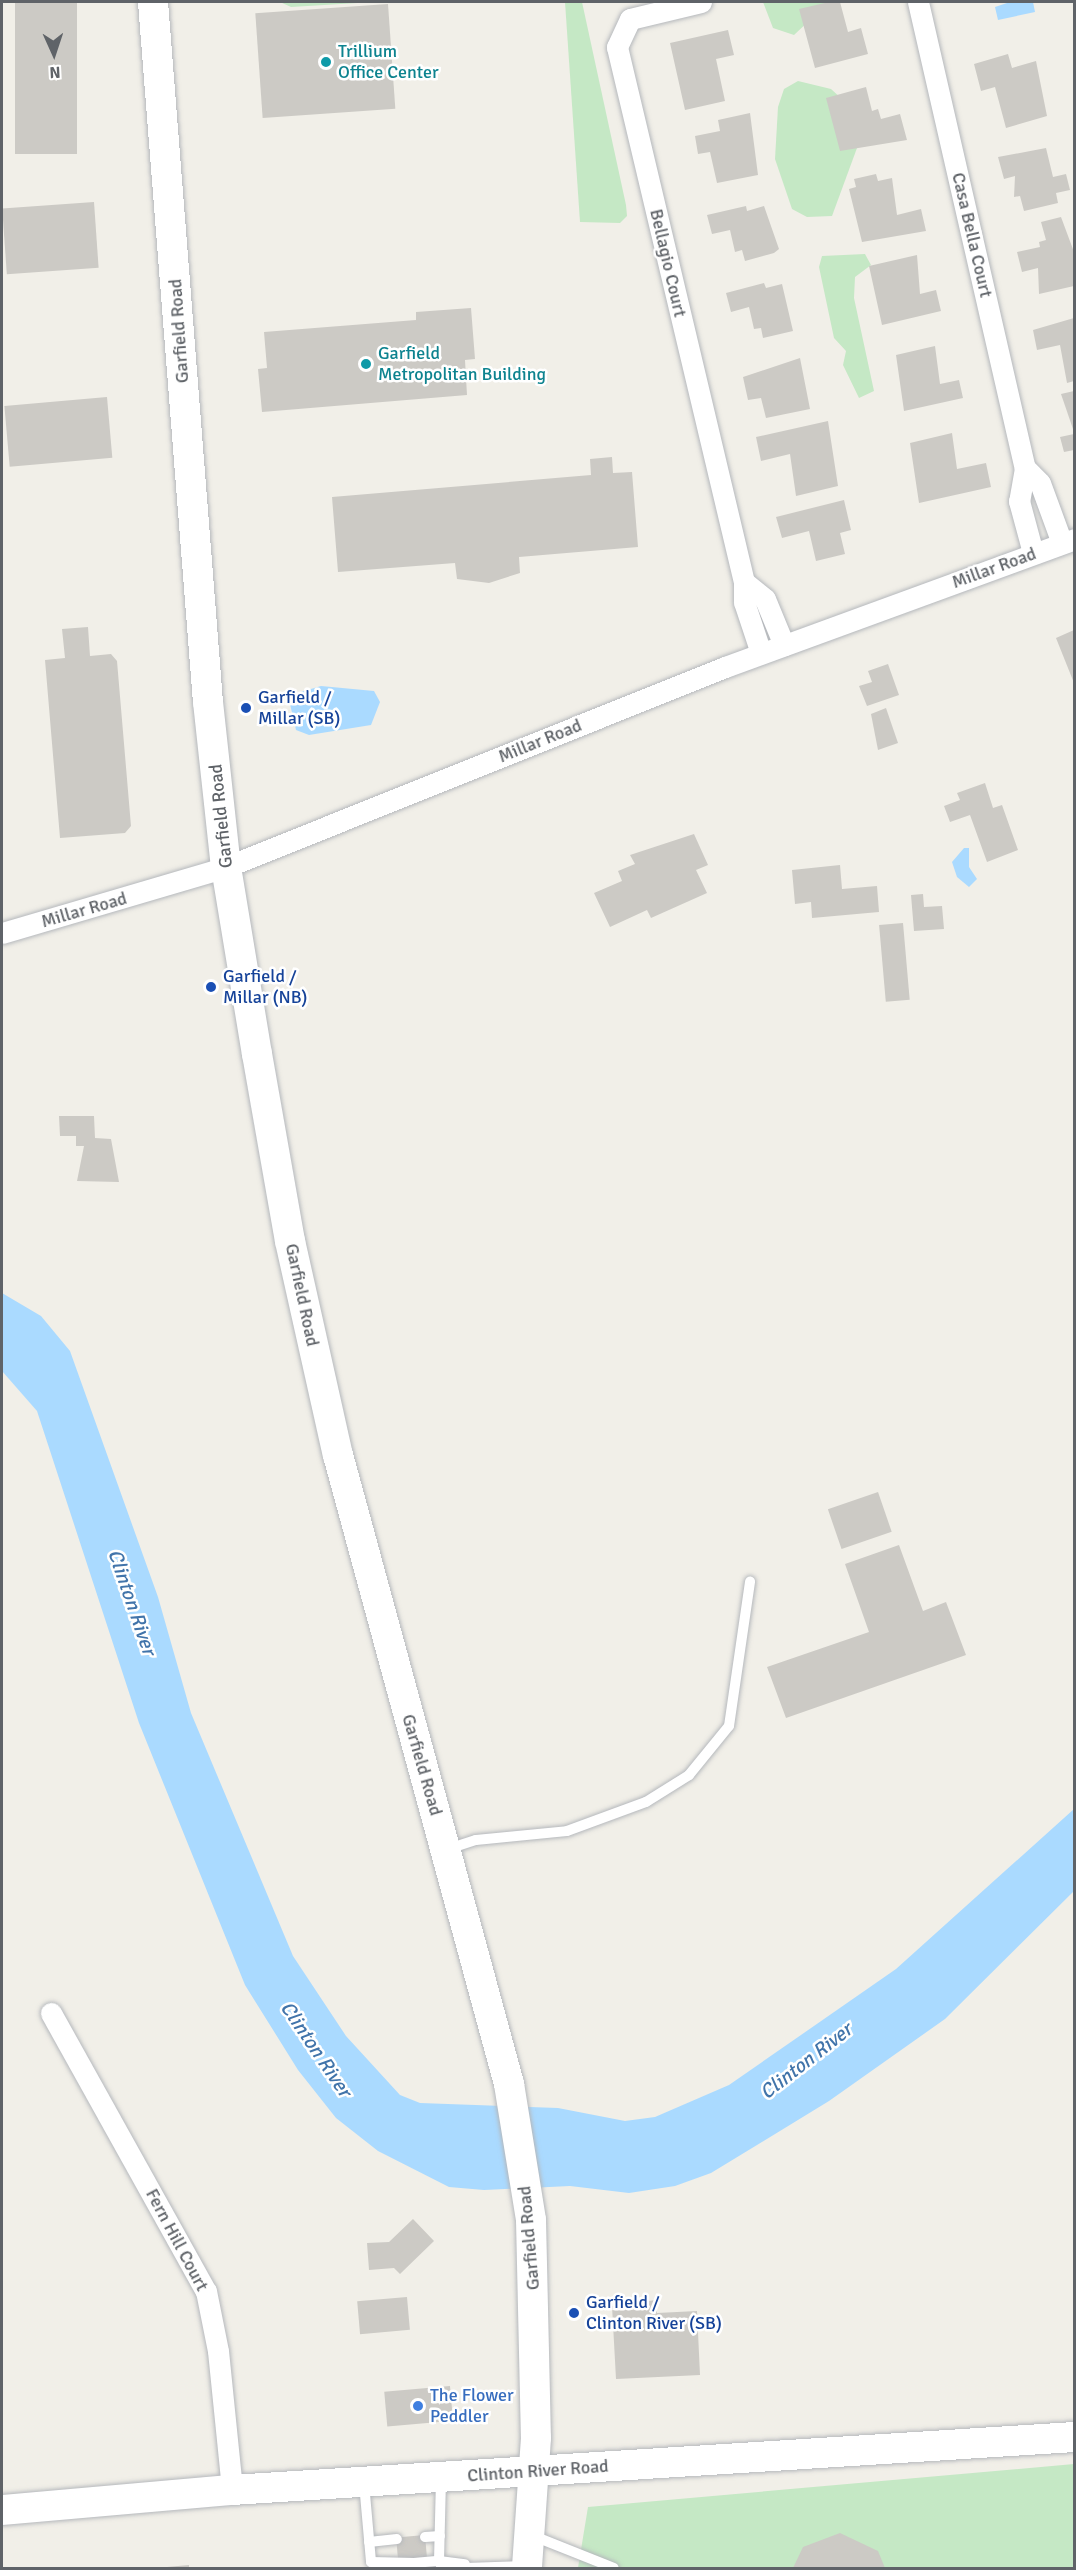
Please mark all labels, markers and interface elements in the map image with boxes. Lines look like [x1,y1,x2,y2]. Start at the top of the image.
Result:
north arrow [24,24,84,84]
place label: Trillium Office Center [338,41,439,84]
marker: Trillium Office Center [319,55,333,69]
text: N [49,62,61,82]
street label: Casa Bella Court [947,170,997,300]
street label: Bellagio Court [645,207,691,319]
street label: Garfield Road [165,278,193,384]
place label: Garfield Metropolitan Building [378,343,546,386]
marker: Garfield Metropolitan Building [359,357,373,371]
street label: Millar Road [949,543,1039,593]
place label: Garfield / Millar (SB) [258,687,340,730]
marker: Garfield / Millar (SB) [239,701,253,715]
street label: Millar Road [495,714,585,768]
street label: Garfield Road [205,763,237,869]
street label: Millar Road [39,887,129,933]
place label: Garfield / Millar (NB) [223,966,308,1008]
marker: Garfield / Millar (NB) [204,980,218,994]
street label: Garfield Road [281,1242,323,1348]
water label: Clinton River [103,1546,161,1658]
street label: Garfield Road [397,1712,447,1818]
water label: Clinton River [275,1997,357,2101]
water label: Clinton River [755,2018,857,2104]
street label: Fern Hill Court [141,2185,213,2295]
street label: Garfield Road [514,2185,544,2291]
place label: Garfield / Clinton River (SB) [586,2292,722,2334]
marker: Garfield / Clinton River (SB) [567,2306,581,2320]
place label: The Flower Peddler [430,2385,514,2428]
marker: The Flower Peddler [411,2399,425,2413]
street label: Clinton River Road [467,2455,609,2487]

